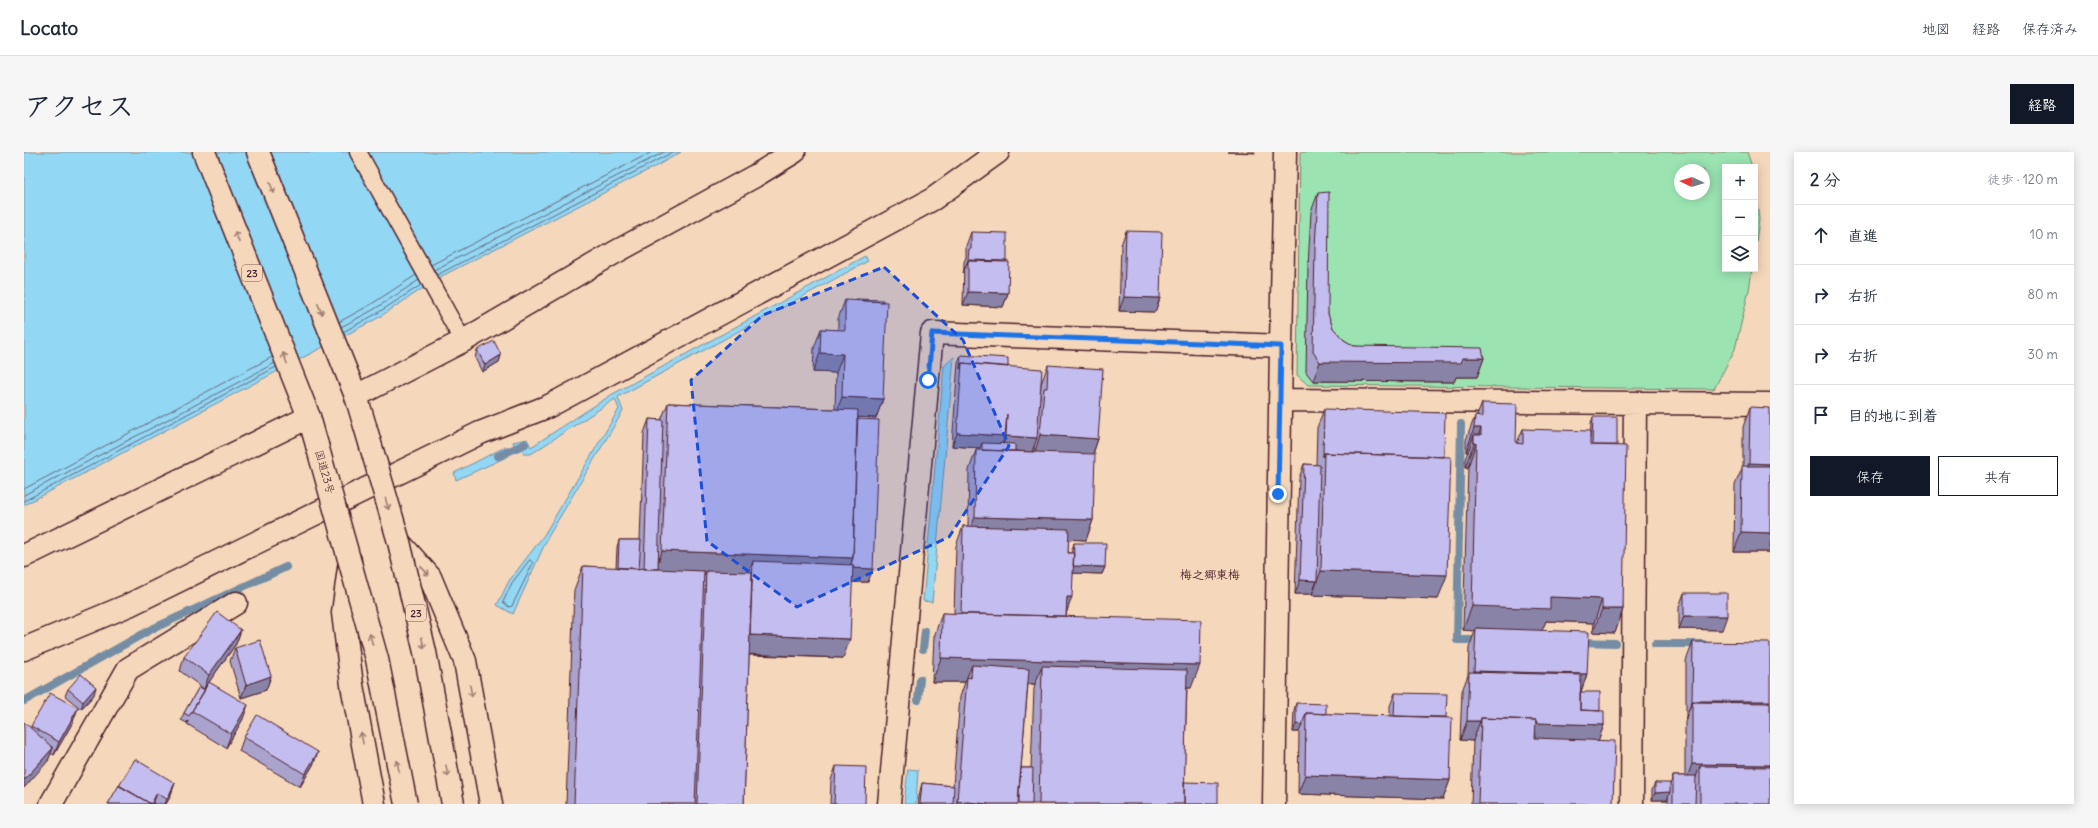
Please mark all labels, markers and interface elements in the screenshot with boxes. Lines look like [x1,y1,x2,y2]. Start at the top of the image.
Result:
text: Locato [20,16,78,40]
text: 地図 [1922,20,1950,38]
text: 経路 [1972,20,2000,38]
text: 保存済み [2022,20,2078,38]
button: 経路 [2010,84,2074,124]
text: アクセス [24,88,134,124]
north arrow [1674,164,1710,200]
map controls [1722,164,1758,272]
button: + [1722,164,1758,200]
text: 2 分 [1810,169,1840,191]
text: 徒歩 · 120 m [1988,171,2058,188]
one-way arrow [269,182,276,194]
button: − [1722,200,1758,236]
icon: ahead [1810,224,1832,246]
text: 直進 [1848,226,1878,245]
text: 10 m [2030,226,2058,243]
one-way arrow [233,232,241,244]
button: layers [1722,236,1758,272]
road number: 23 [242,265,262,281]
icon: right [1810,284,1832,306]
text: 右折 [1848,286,1878,305]
text: 80 m [2027,286,2058,303]
one-way arrow [317,303,324,315]
icon: right [1810,344,1832,366]
text: 右折 [1848,346,1878,365]
text: 30 m [2028,346,2058,363]
one-way arrow [280,353,288,365]
route start [919,371,937,389]
icon: arrive [1810,404,1832,426]
text: 目的地に到着 [1848,406,1938,425]
street label: 国道23号 [312,448,338,496]
button: 保存 [1810,456,1930,496]
button: 共有 [1938,456,2058,496]
route end [1269,485,1287,503]
one-way arrow [384,497,391,510]
one-way arrow [420,566,430,576]
district label: 梅之郷東梅 [1180,567,1240,582]
road number: 23 [406,605,426,621]
one-way arrow [367,632,374,645]
one-way arrow [420,636,428,649]
one-way arrow [467,685,475,698]
one-way arrow [358,732,366,745]
one-way arrow [394,760,402,773]
one-way arrow [444,764,452,777]

